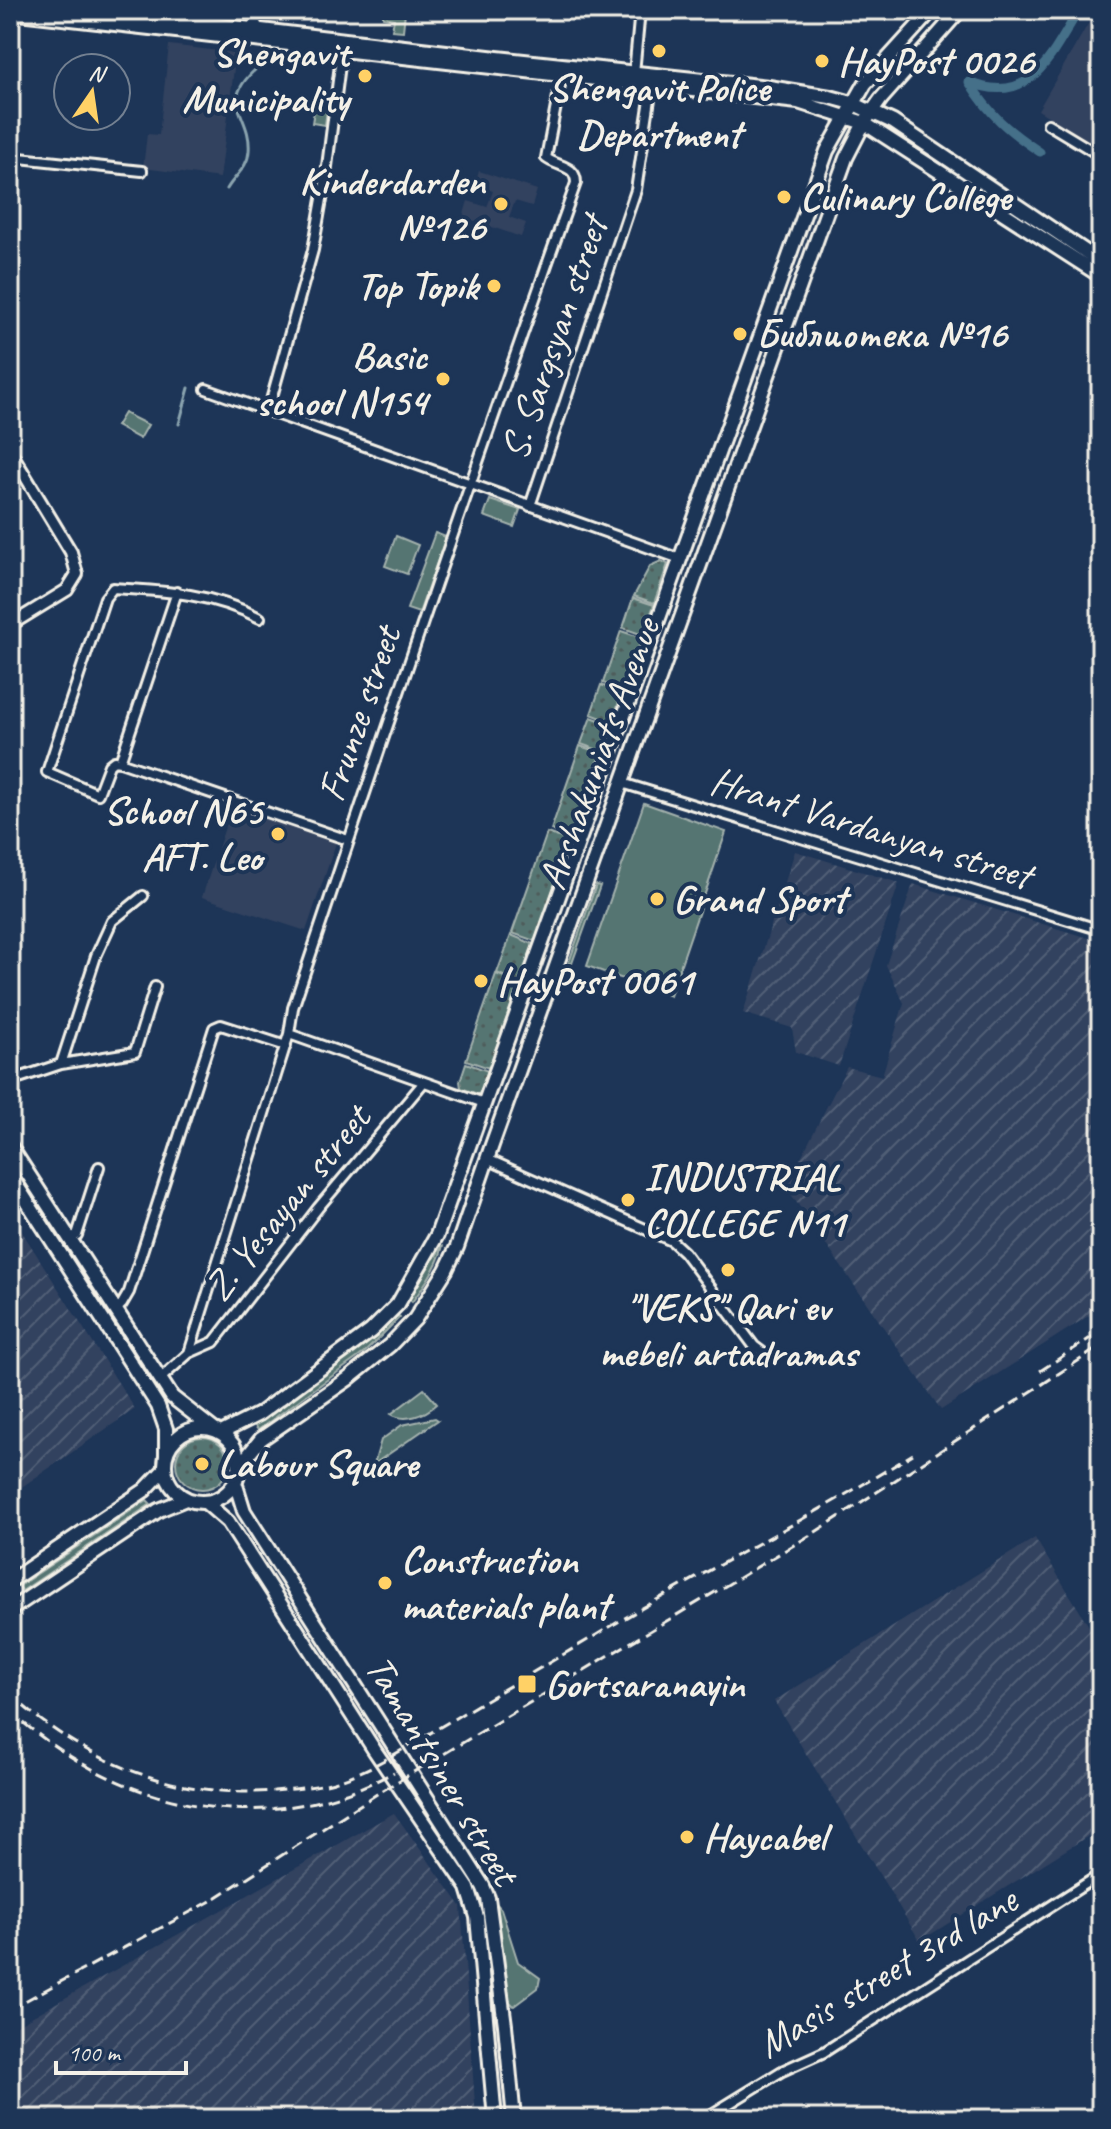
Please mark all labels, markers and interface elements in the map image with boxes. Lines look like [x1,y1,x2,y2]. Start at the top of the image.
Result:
place label: Shengavit Municipality [182,28,354,124]
place label: HayPost 0026 [838,36,1037,86]
marker: Shengavit Police Department [650,42,668,60]
north arrow [52,52,132,132]
marker: HayPost 0026 [813,52,831,70]
text: N [86,58,109,89]
place label: Shengavit Police Department [548,63,772,159]
marker: Shengavit Municipality [356,67,374,85]
place label: Kinderdarden №126 [299,156,488,252]
place label: Culinary College [800,172,1013,222]
marker: Culinary College [775,188,793,206]
marker: Kinderdarden №126 [492,195,510,213]
street label: S. Sargsyan street [489,204,621,466]
place label: Top Topik [356,261,481,311]
marker: Top Topik [485,277,503,295]
place label: Библиотека №16 [756,309,1010,359]
marker: Библиотека №16 [731,325,749,343]
place label: Basic school N154 [256,331,432,427]
marker: Basic school N154 [434,370,452,388]
street label: Arshakuniats Avenue [527,609,672,896]
street label: Frunze street [306,617,413,808]
street label: Hrant Vardanyan street [705,755,1043,902]
place label: School N65 AFT. Leo [103,786,266,882]
marker: School N65 AFT. Leo [269,825,287,843]
place label: Grand Sport [673,874,852,924]
marker: Grand Sport [648,890,666,908]
place label: HayPost 0061 [497,956,697,1006]
marker: HayPost 0061 [472,972,490,990]
street label: Z. Yesayan street [193,1092,383,1311]
place label: INDUSTRIAL COLLEGE N11 [644,1152,849,1248]
marker: INDUSTRIAL COLLEGE N11 [619,1191,637,1209]
marker: "VEKS" Qari ev mebeli artadramas [719,1261,737,1279]
place label: "VEKS" Qari ev mebeli artadramas [599,1282,861,1378]
place label: Labour Square [218,1439,420,1489]
marker: Labour Square [193,1455,211,1473]
place label: Construction materials plant [401,1535,615,1631]
marker: Construction materials plant [376,1574,394,1592]
street label: Tamantsiner street [354,1646,532,1897]
place label: Gortsaranayin [545,1659,746,1709]
marker: Gortsaranayin [516,1673,538,1695]
place label: Haycabel [703,1812,834,1862]
marker: Haycabel [678,1828,696,1846]
street label: Masis street 3rd lane [748,1873,1028,2069]
scale bar [56,2025,186,2075]
text: 100 m [68,2038,122,2068]

